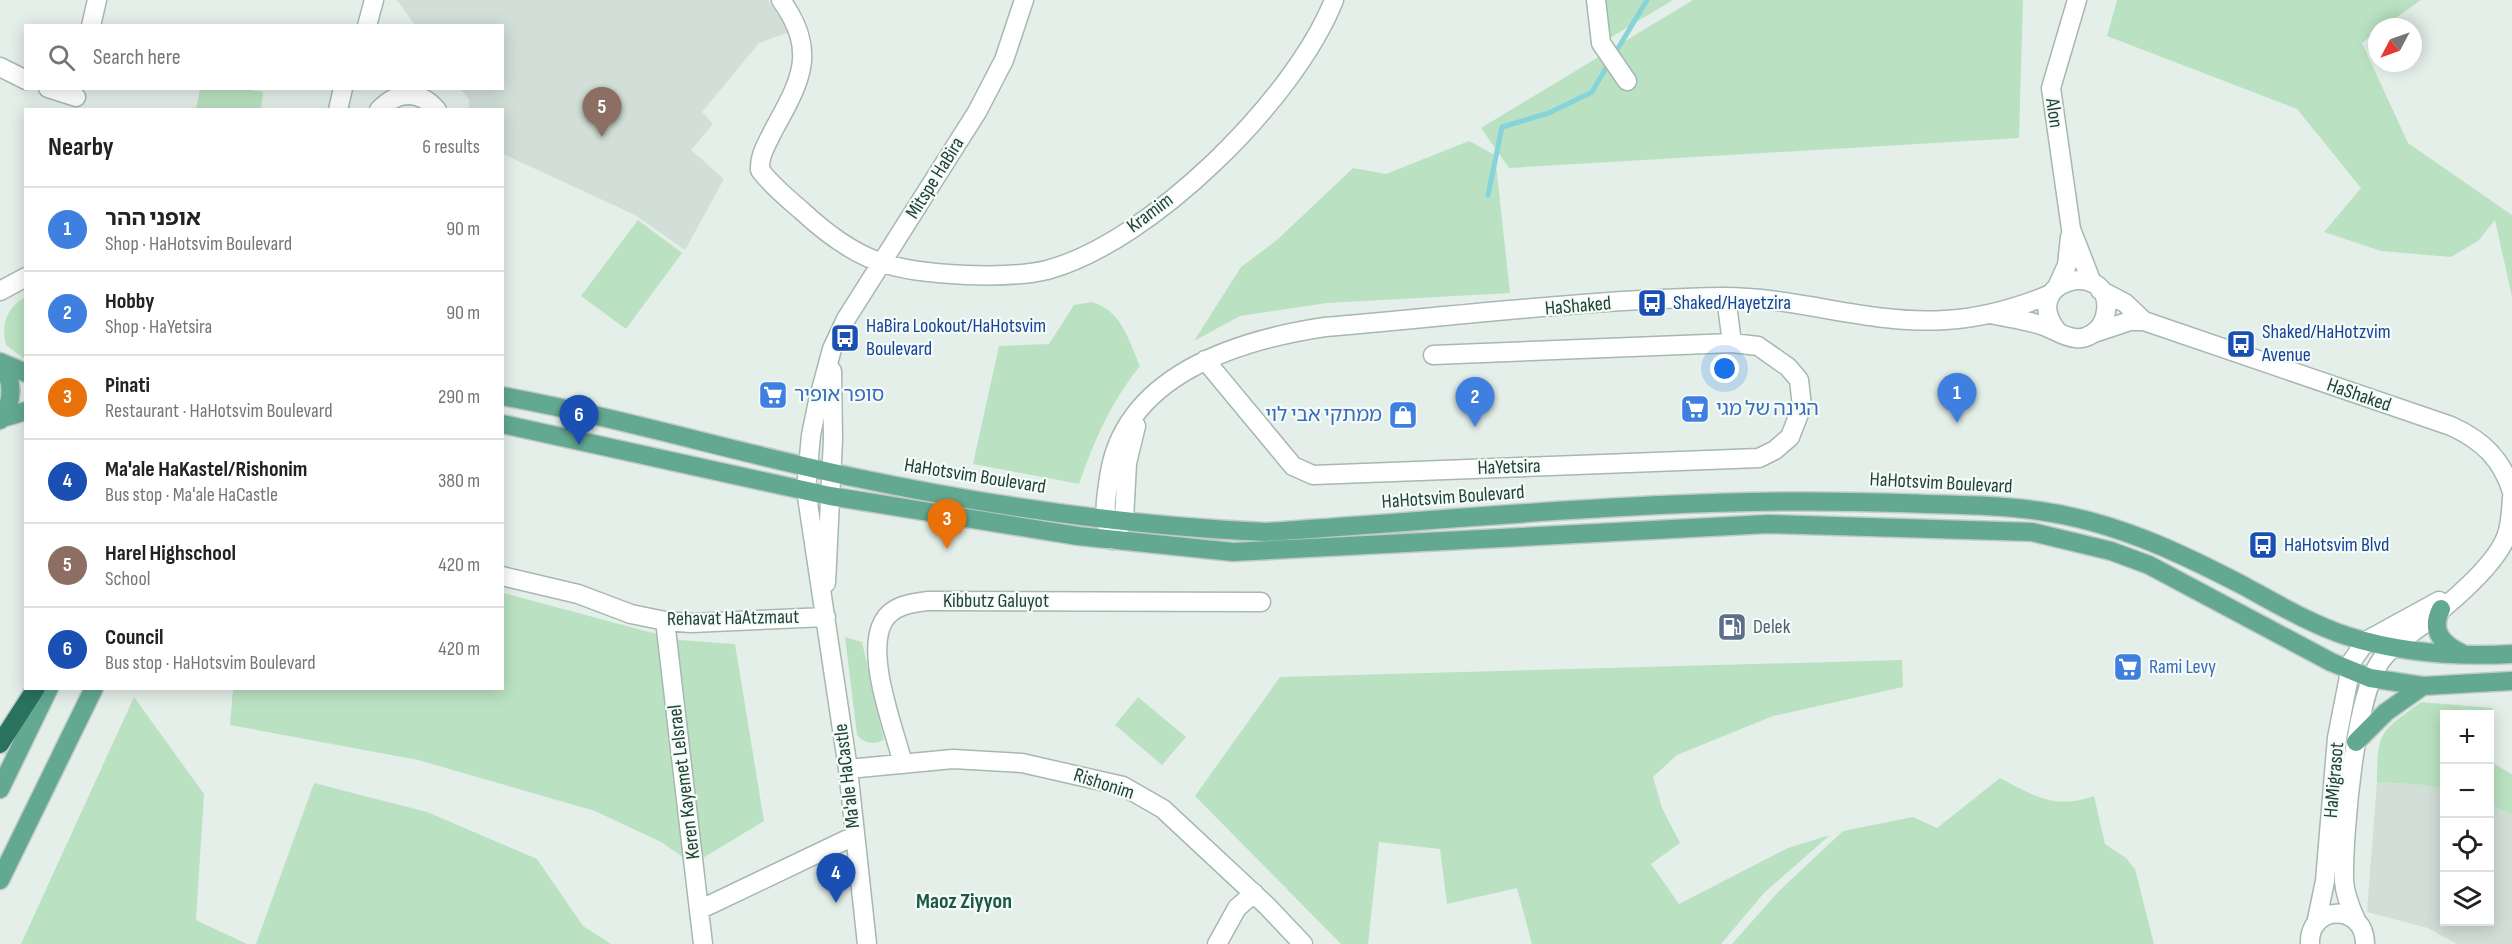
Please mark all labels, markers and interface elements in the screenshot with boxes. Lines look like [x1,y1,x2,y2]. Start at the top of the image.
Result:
north arrow [2368,18,2422,72]
search box [24,24,504,90]
icon: search [45,41,78,74]
text: Search here [93,44,180,71]
pin: 5 [582,88,622,137]
street label: Alon [2040,96,2068,129]
text: Nearby [48,132,114,163]
street label: Mitspe HaBira [900,133,970,223]
text: 6 results [422,135,480,159]
street label: Kramim [1122,188,1178,238]
text: אופני ההר [105,205,201,232]
text: 1 [64,217,71,241]
text: 90 m [446,217,480,241]
text: Shop · HaHotsvim Boulevard [105,232,292,256]
bus stop icon: Shaked/Hayetzira [1636,287,1668,319]
text: Hobby [105,288,154,315]
street label: HaShaked [1544,291,1612,321]
place label: Shaked/Hayetzira [1673,291,1791,315]
text: 2 [63,301,72,325]
text: 90 m [446,301,480,325]
place label: HaBira Lookout/HaHotsvim Boulevard [866,314,1046,361]
text: Shop · HaYetsira [105,315,212,339]
place label: Shaked/HaHotzvim Avenue [2261,320,2390,367]
bus stop icon: HaBira Lookout/HaHotsvim Boulevard [829,322,861,354]
bus stop icon: Shaked/HaHotzvim Avenue [2225,328,2257,360]
your location [1710,354,1739,383]
text: Pinati [105,372,150,399]
street label: HaShaked [2324,373,2394,417]
pin: 1 [1938,374,1976,423]
pin: 2 [1456,378,1494,427]
supermarket icon: סופר אופיר [757,379,789,411]
place label: סופר אופיר [794,383,884,407]
text: 3 [63,385,72,409]
text: 290 m [438,385,480,409]
supermarket icon: הגינה של מגי [1679,393,1711,425]
pin: 6 [560,396,598,445]
place label: הגינה של מגי [1716,397,1819,421]
text: Restaurant · HaHotsvim Boulevard [105,399,333,423]
shop icon: ממתקי אבי לוי [1387,399,1419,431]
place label: ממתקי אבי לוי [1265,403,1382,427]
street label: HaHotsvim Boulevard [903,453,1047,499]
street label: HaYetsira [1477,454,1541,480]
text: Ma'ale HaKastel/Rishonim [105,456,307,483]
street label: HaHotsvim Boulevard [1869,467,2013,499]
text: 4 [63,469,72,493]
text: 380 m [438,469,480,493]
street label: HaHotsvim Boulevard [1381,480,1525,514]
text: Bus stop · Ma'ale HaCastle [105,483,278,507]
pin: 3 [928,500,966,549]
bus stop icon: HaHotsvim Blvd [2247,529,2279,561]
place label: HaHotsvim Blvd [2284,533,2389,557]
text: Harel Highschool [105,540,236,567]
text: 5 [63,553,72,577]
text: 420 m [438,553,480,577]
text: School [105,567,150,591]
street label: Kibbutz Galuyot [943,589,1049,613]
street label: Rehavat HaAtzmaut [667,605,799,631]
fuel station icon: Delek [1716,611,1748,643]
place label: Delek [1753,615,1791,639]
text: Council [105,624,163,651]
text: 6 [63,637,72,661]
text: 420 m [438,637,480,661]
text: Bus stop · HaHotsvim Boulevard [105,651,316,675]
supermarket icon: Rami Levy [2112,651,2144,683]
place label: Rami Levy [2149,655,2216,679]
street label: Keren Kayemet LeIsrael [663,703,705,861]
map controls [2440,710,2494,926]
button: + [2440,710,2494,764]
street label: Ma'ale HaCastle [829,722,865,830]
street label: HaMigrasot [2319,741,2349,819]
street label: Rishonim [1071,763,1137,805]
button: − [2440,764,2494,818]
button: locate [2440,818,2494,872]
pin: 4 [816,854,856,903]
button: layers [2440,872,2494,926]
district label: Maoz Ziyyon [916,888,1012,915]

